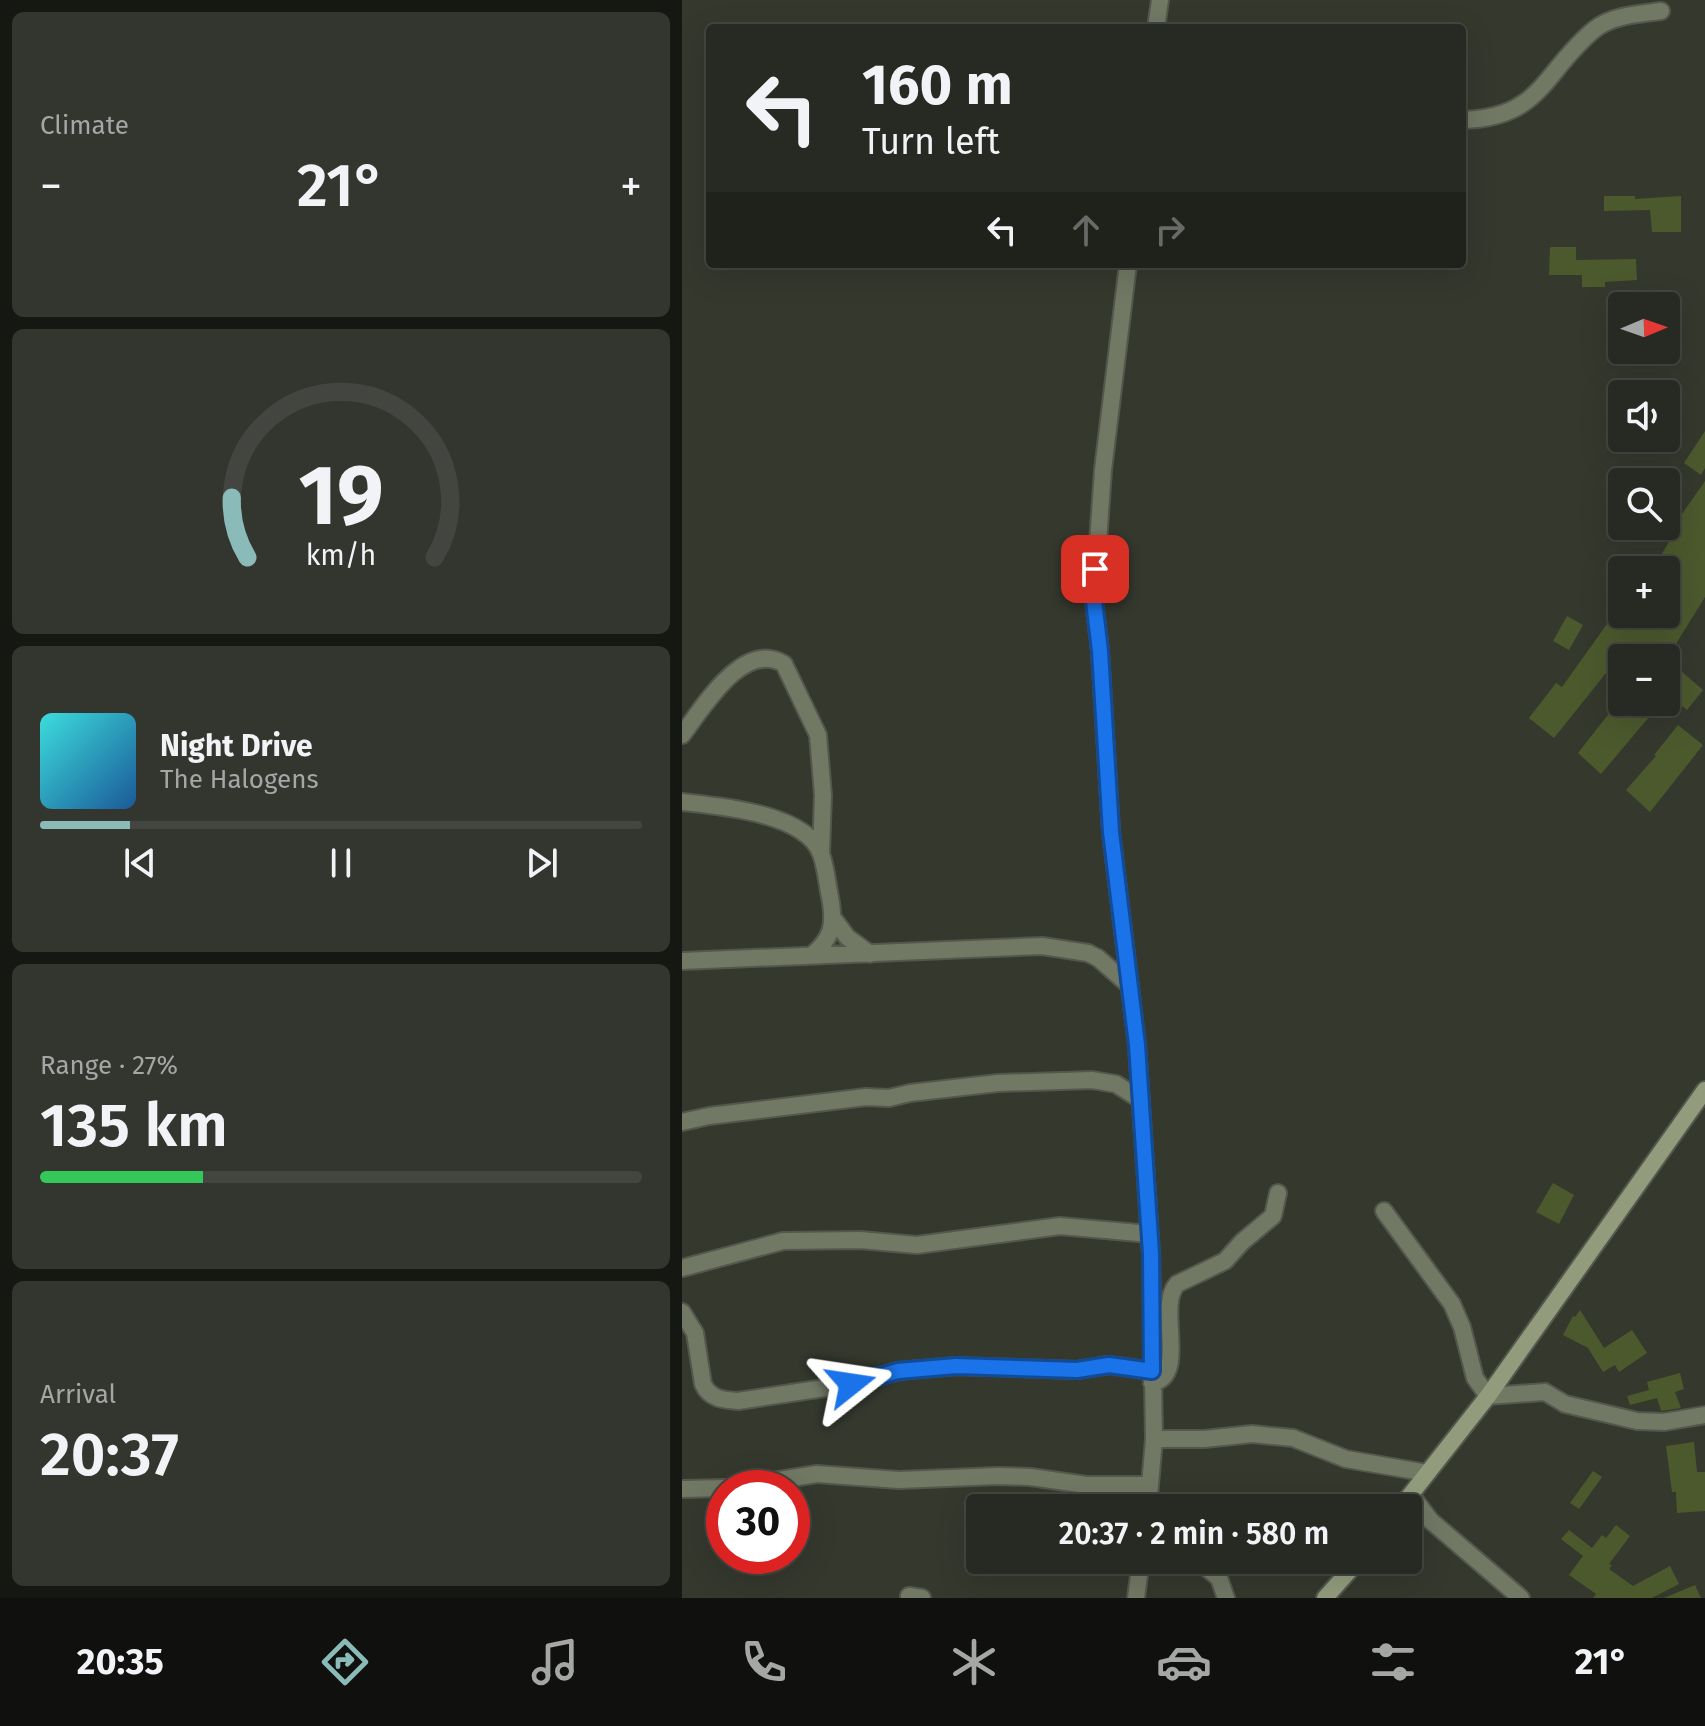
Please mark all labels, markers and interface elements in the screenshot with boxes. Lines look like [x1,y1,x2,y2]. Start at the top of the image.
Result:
text: 160 m [862,52,1013,119]
icon: left [730,56,834,160]
text: Climate [40,110,129,141]
text: Turn left [862,120,1000,164]
text: 21° [297,150,385,222]
text: − [40,160,62,213]
text: + [620,160,642,213]
icon: left [980,208,1024,252]
icon: ahead [1064,208,1108,252]
icon: right [1148,208,1192,252]
north arrow [1608,292,1680,364]
map controls [1608,292,1680,716]
button: sound [1608,380,1680,452]
text: 19 [298,445,384,545]
button: search [1608,468,1680,540]
pin [1061,535,1129,603]
text: km/h [306,538,376,573]
icon: arrive [1073,547,1117,591]
button: + [1608,556,1680,628]
button: − [1608,644,1680,716]
text: Night Drive [160,728,313,764]
text: The Halogens [160,764,319,795]
icon: previous [118,841,162,885]
icon: pause [319,841,363,885]
icon: next [520,841,564,885]
text: Range · 27% [40,1050,178,1081]
text: 135 km [40,1090,228,1162]
position arrow [809,1342,893,1426]
text: Arrival [40,1379,116,1410]
text: 20:37 [40,1419,179,1491]
speed limit sign: 30 [706,1470,810,1574]
text: 20:37 · 2 min · 580 m [1059,1516,1329,1552]
icon: directions [317,1634,373,1690]
icon: music [527,1634,583,1690]
icon: phone [736,1634,792,1690]
icon: climate [946,1634,1002,1690]
icon: car [1156,1634,1212,1690]
icon: filters [1365,1634,1421,1690]
text: 20:35 [77,1640,164,1684]
text: 21° [1575,1640,1628,1684]

